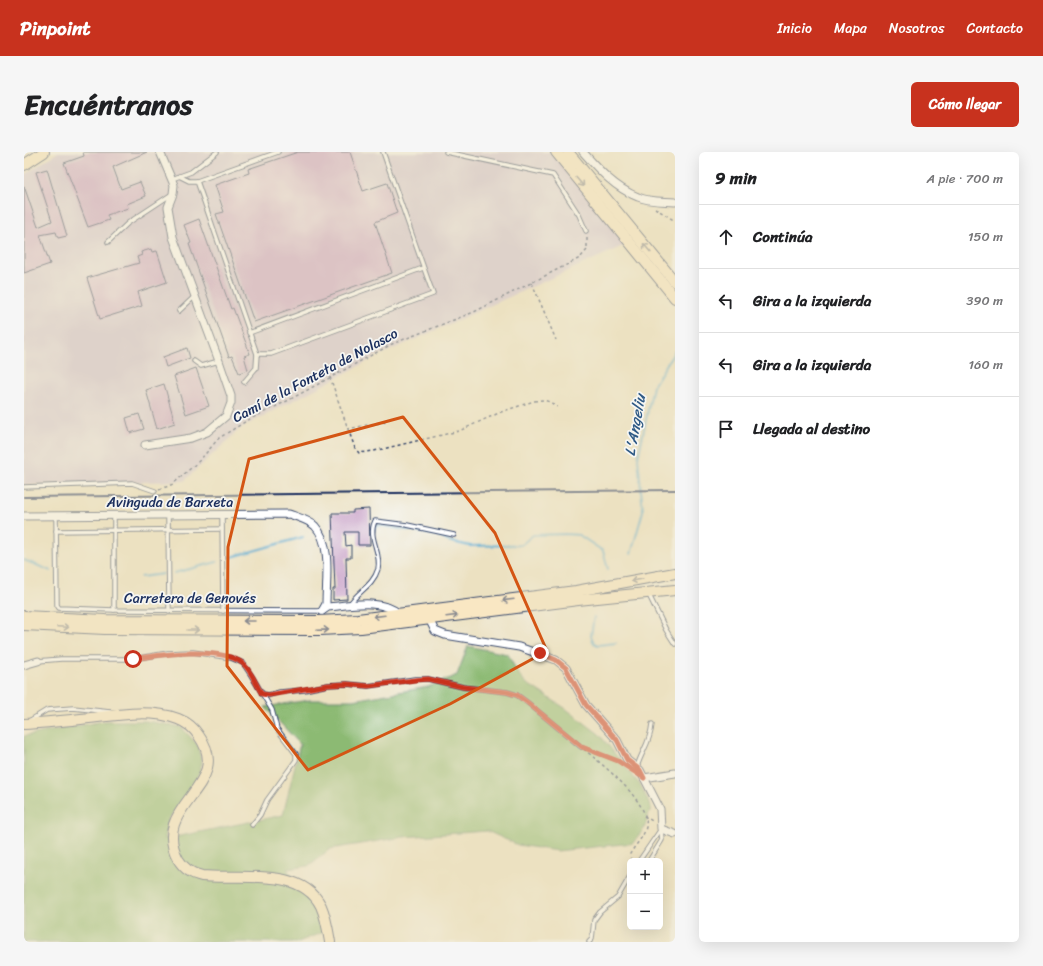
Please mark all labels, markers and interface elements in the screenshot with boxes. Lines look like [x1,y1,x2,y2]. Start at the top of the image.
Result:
text: Pinpoint [20,12,91,45]
text: Inicio [777,16,812,41]
text: Mapa [834,16,867,41]
text: Nosotros [889,16,944,41]
text: Contacto [966,16,1023,41]
text: Encuéntranos [24,80,193,129]
button: Cómo llegar [911,82,1019,127]
text: 9 min [715,163,757,193]
text: A pie · 700 m [926,167,1003,190]
one-way arrow [576,177,585,187]
text: Continúa [753,224,812,250]
text: 150 m [968,225,1003,248]
icon: ahead [715,226,737,248]
one-way arrow [643,243,652,254]
text: Gira a la izquierda [753,288,871,314]
text: 390 m [966,289,1003,312]
icon: left [715,290,737,312]
street label: Camí de la Fonteta de Nolasco [228,321,403,430]
text: Gira a la izquierda [753,352,871,378]
text: 160 m [968,353,1003,376]
icon: left [715,354,737,376]
water label: L'Angeliu [617,390,654,458]
text: Llegada al destino [753,416,870,442]
icon: arrive [715,418,737,440]
street label: Avinguda de Barxeta [106,490,233,515]
one-way arrow [631,576,644,584]
street label: Carretera de Genovés [124,586,256,611]
one-way arrow [502,596,515,604]
one-way arrow [373,612,386,620]
one-way arrow [445,612,458,620]
one-way arrow [243,617,256,625]
one-way arrow [56,623,69,630]
one-way arrow [186,626,199,634]
one-way arrow [316,626,329,634]
route end [531,644,549,662]
route start [124,650,142,668]
map controls [627,858,663,930]
button: + [627,858,663,894]
button: − [627,894,663,930]

